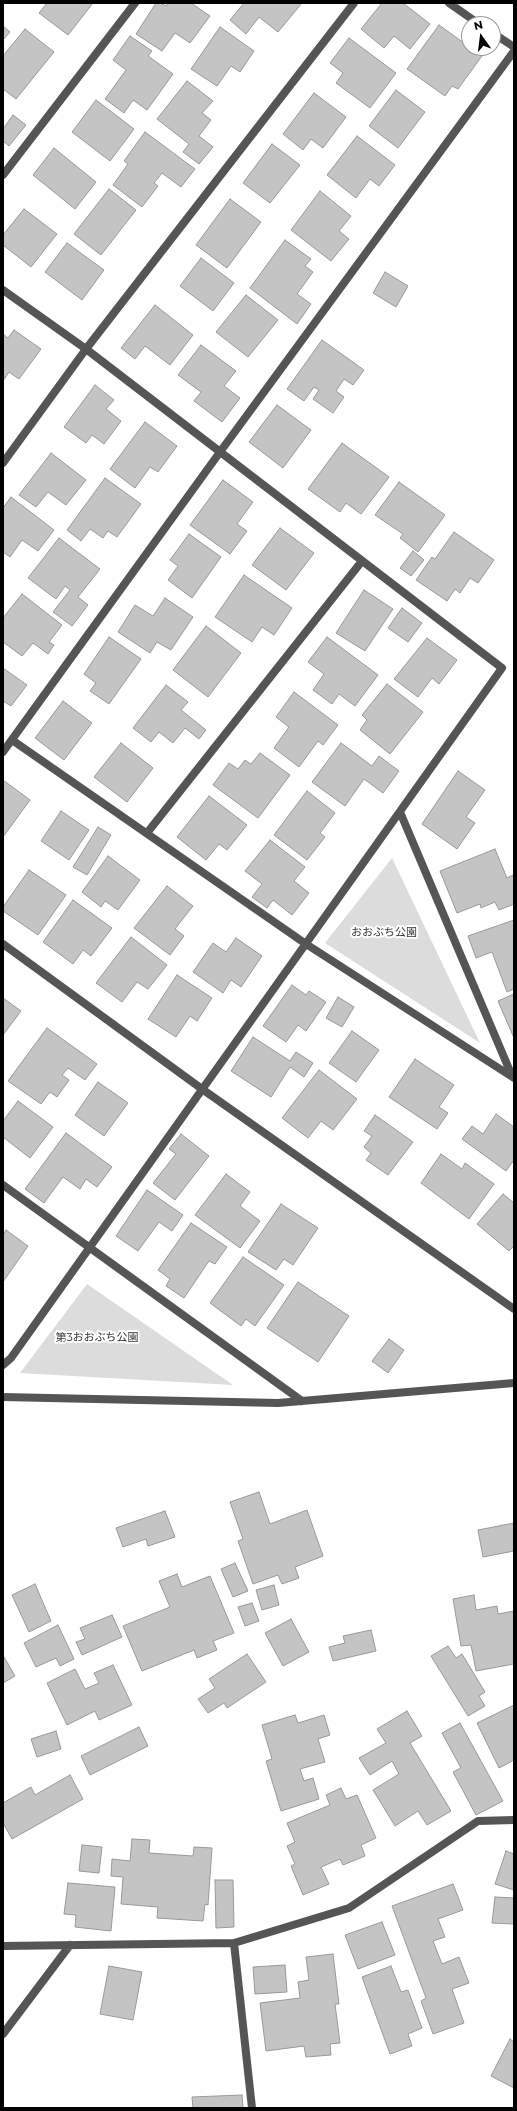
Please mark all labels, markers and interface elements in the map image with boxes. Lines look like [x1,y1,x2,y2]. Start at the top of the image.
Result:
north arrow [461,16,501,56]
text: N [472,17,484,33]
park label: おおぶち公園 [351,926,417,940]
park label: 第3おおぶち公園 [55,1331,139,1345]

